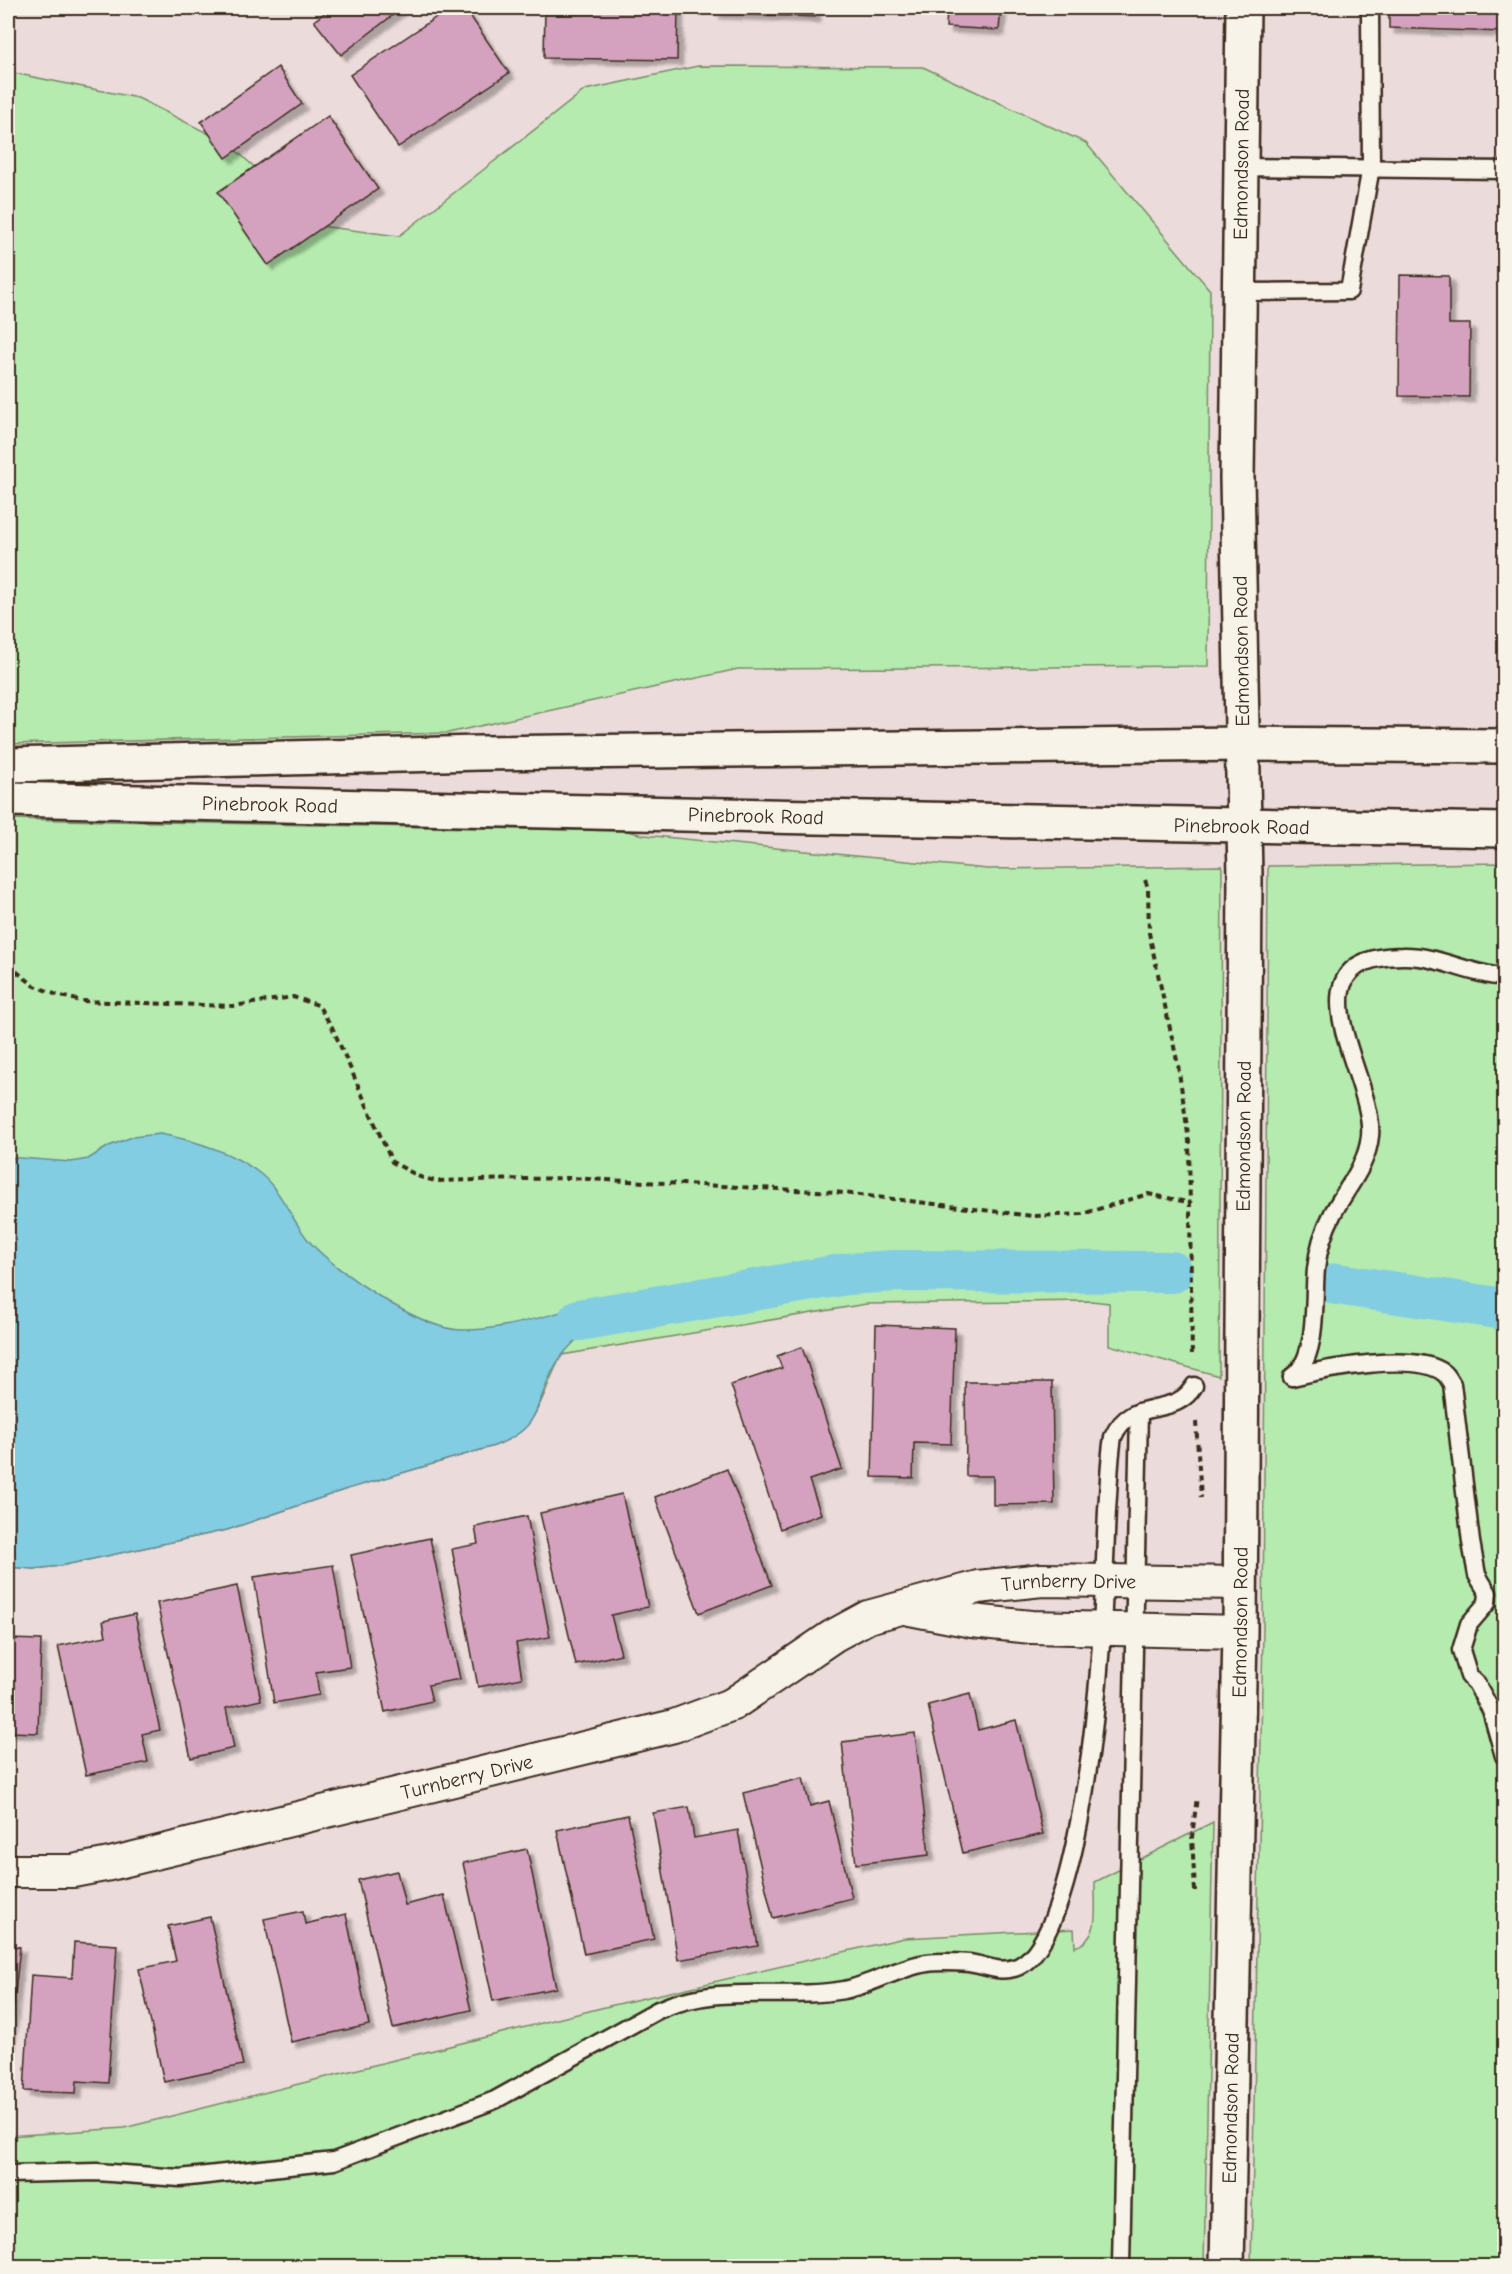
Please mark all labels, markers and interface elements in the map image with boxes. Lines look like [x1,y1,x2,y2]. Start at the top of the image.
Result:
street label: Edmondson Road [1229,88,1254,240]
street label: Edmondson Road [1229,575,1254,727]
street label: Pinebrook Road [202,792,338,818]
street label: Pinebrook Road [688,803,824,829]
street label: Pinebrook Road [1174,814,1310,839]
street label: Edmondson Road [1232,1060,1256,1212]
street label: Edmondson Road [1228,1546,1253,1698]
street label: Turnberry Drive [1000,1569,1136,1596]
street label: Turnberry Drive [399,1750,535,1804]
street label: Edmondson Road [1218,2032,1244,2184]

